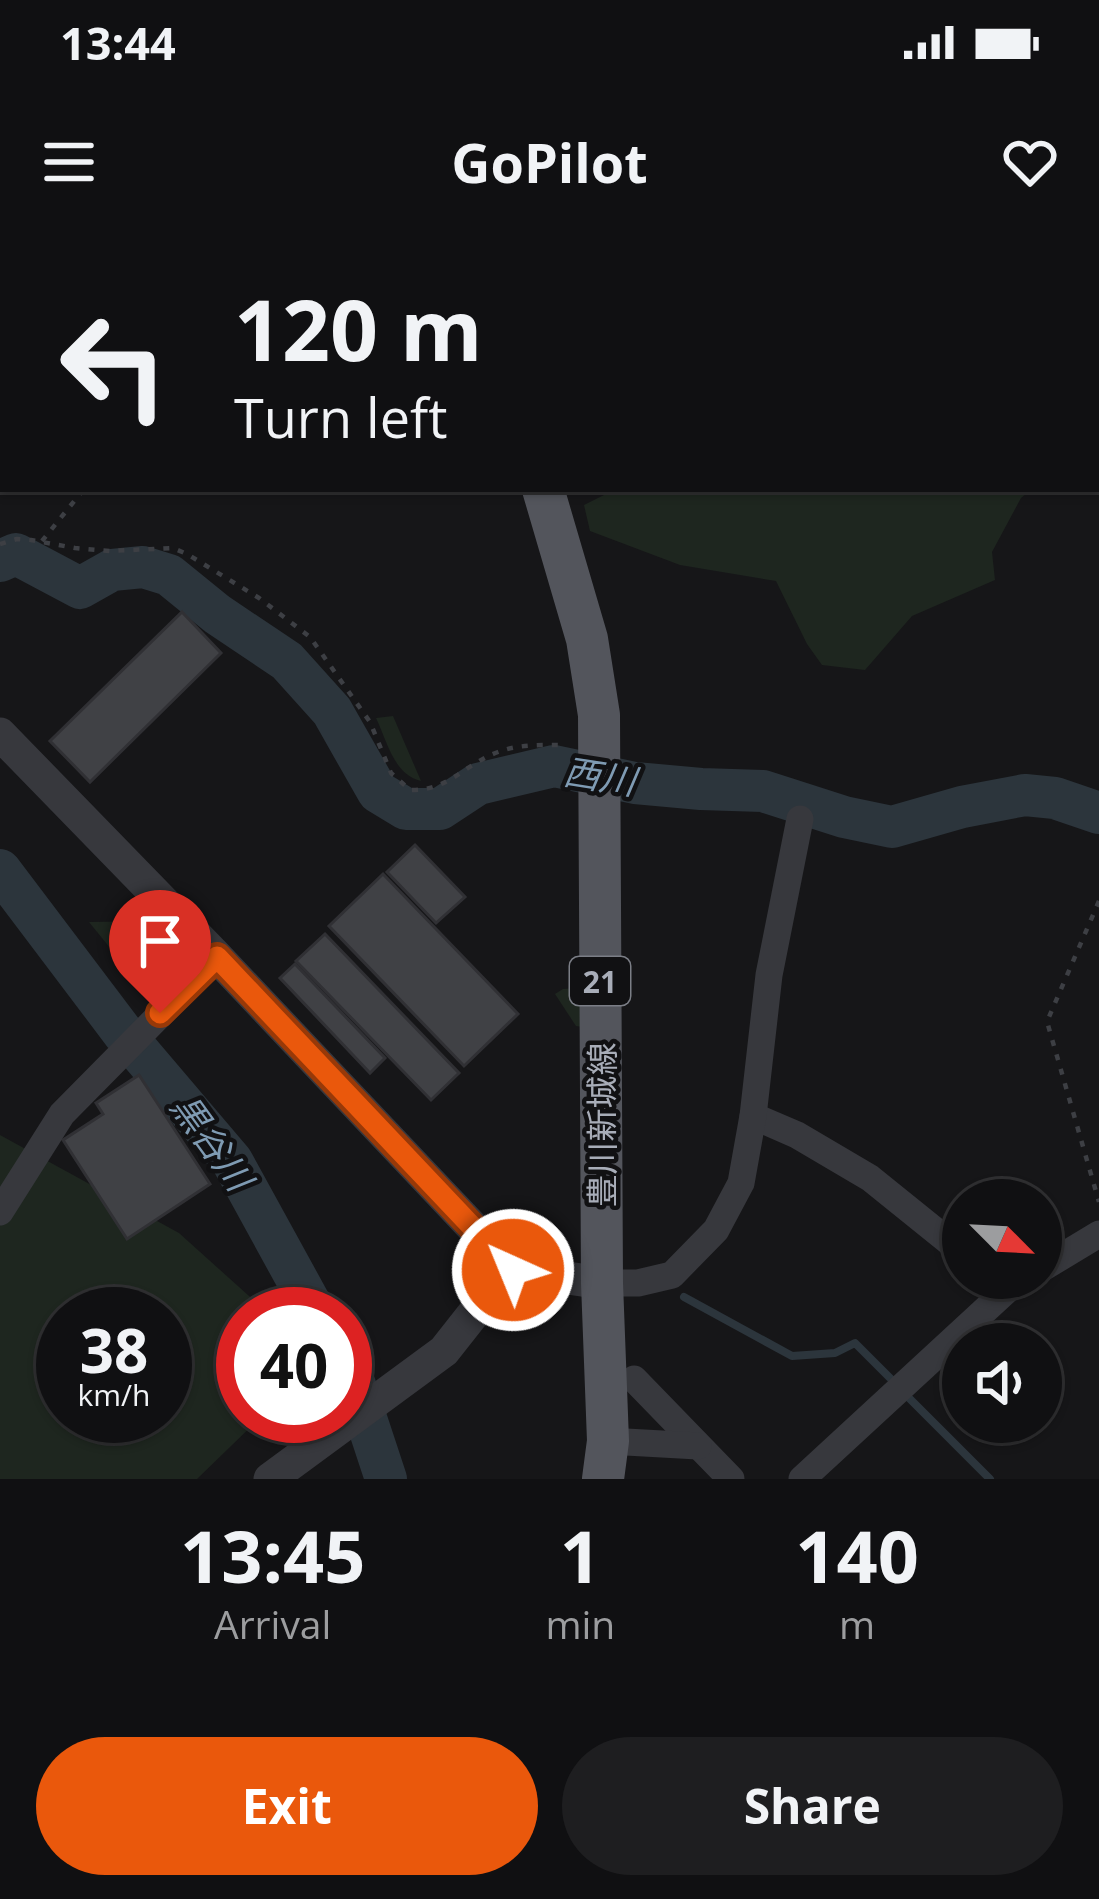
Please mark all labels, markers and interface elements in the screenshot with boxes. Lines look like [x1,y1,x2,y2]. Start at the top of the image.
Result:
text: 13:44 [60,12,176,73]
text: GoPilot [451,125,648,199]
icon: menu [36,129,102,195]
icon: heart [997,129,1063,195]
text: 120 m [234,271,482,386]
icon: left [36,288,192,444]
text: Turn left [234,380,447,454]
water label: 西川 [561,746,643,806]
pin [109,890,211,1013]
icon: arrive [127,908,193,974]
road number: 21 [570,957,630,1005]
street label: 豊川新城線 [579,1043,624,1208]
water label: 黒谷川 [160,1084,266,1203]
north arrow [942,1179,1062,1299]
map controls [942,1179,1062,1443]
position arrow [450,1207,576,1333]
speed limit sign: 40 [216,1287,372,1443]
text: 38 [80,1309,148,1391]
button: sound [942,1323,1062,1443]
text: km/h [78,1374,150,1415]
text: 13:45 [180,1506,365,1604]
text: 1 [560,1506,601,1604]
text: 140 [795,1506,919,1604]
text: Arrival [214,1597,331,1650]
text: min [545,1597,615,1650]
text: m [839,1597,875,1650]
button: Exit [36,1737,538,1875]
button: Share [562,1737,1063,1875]

